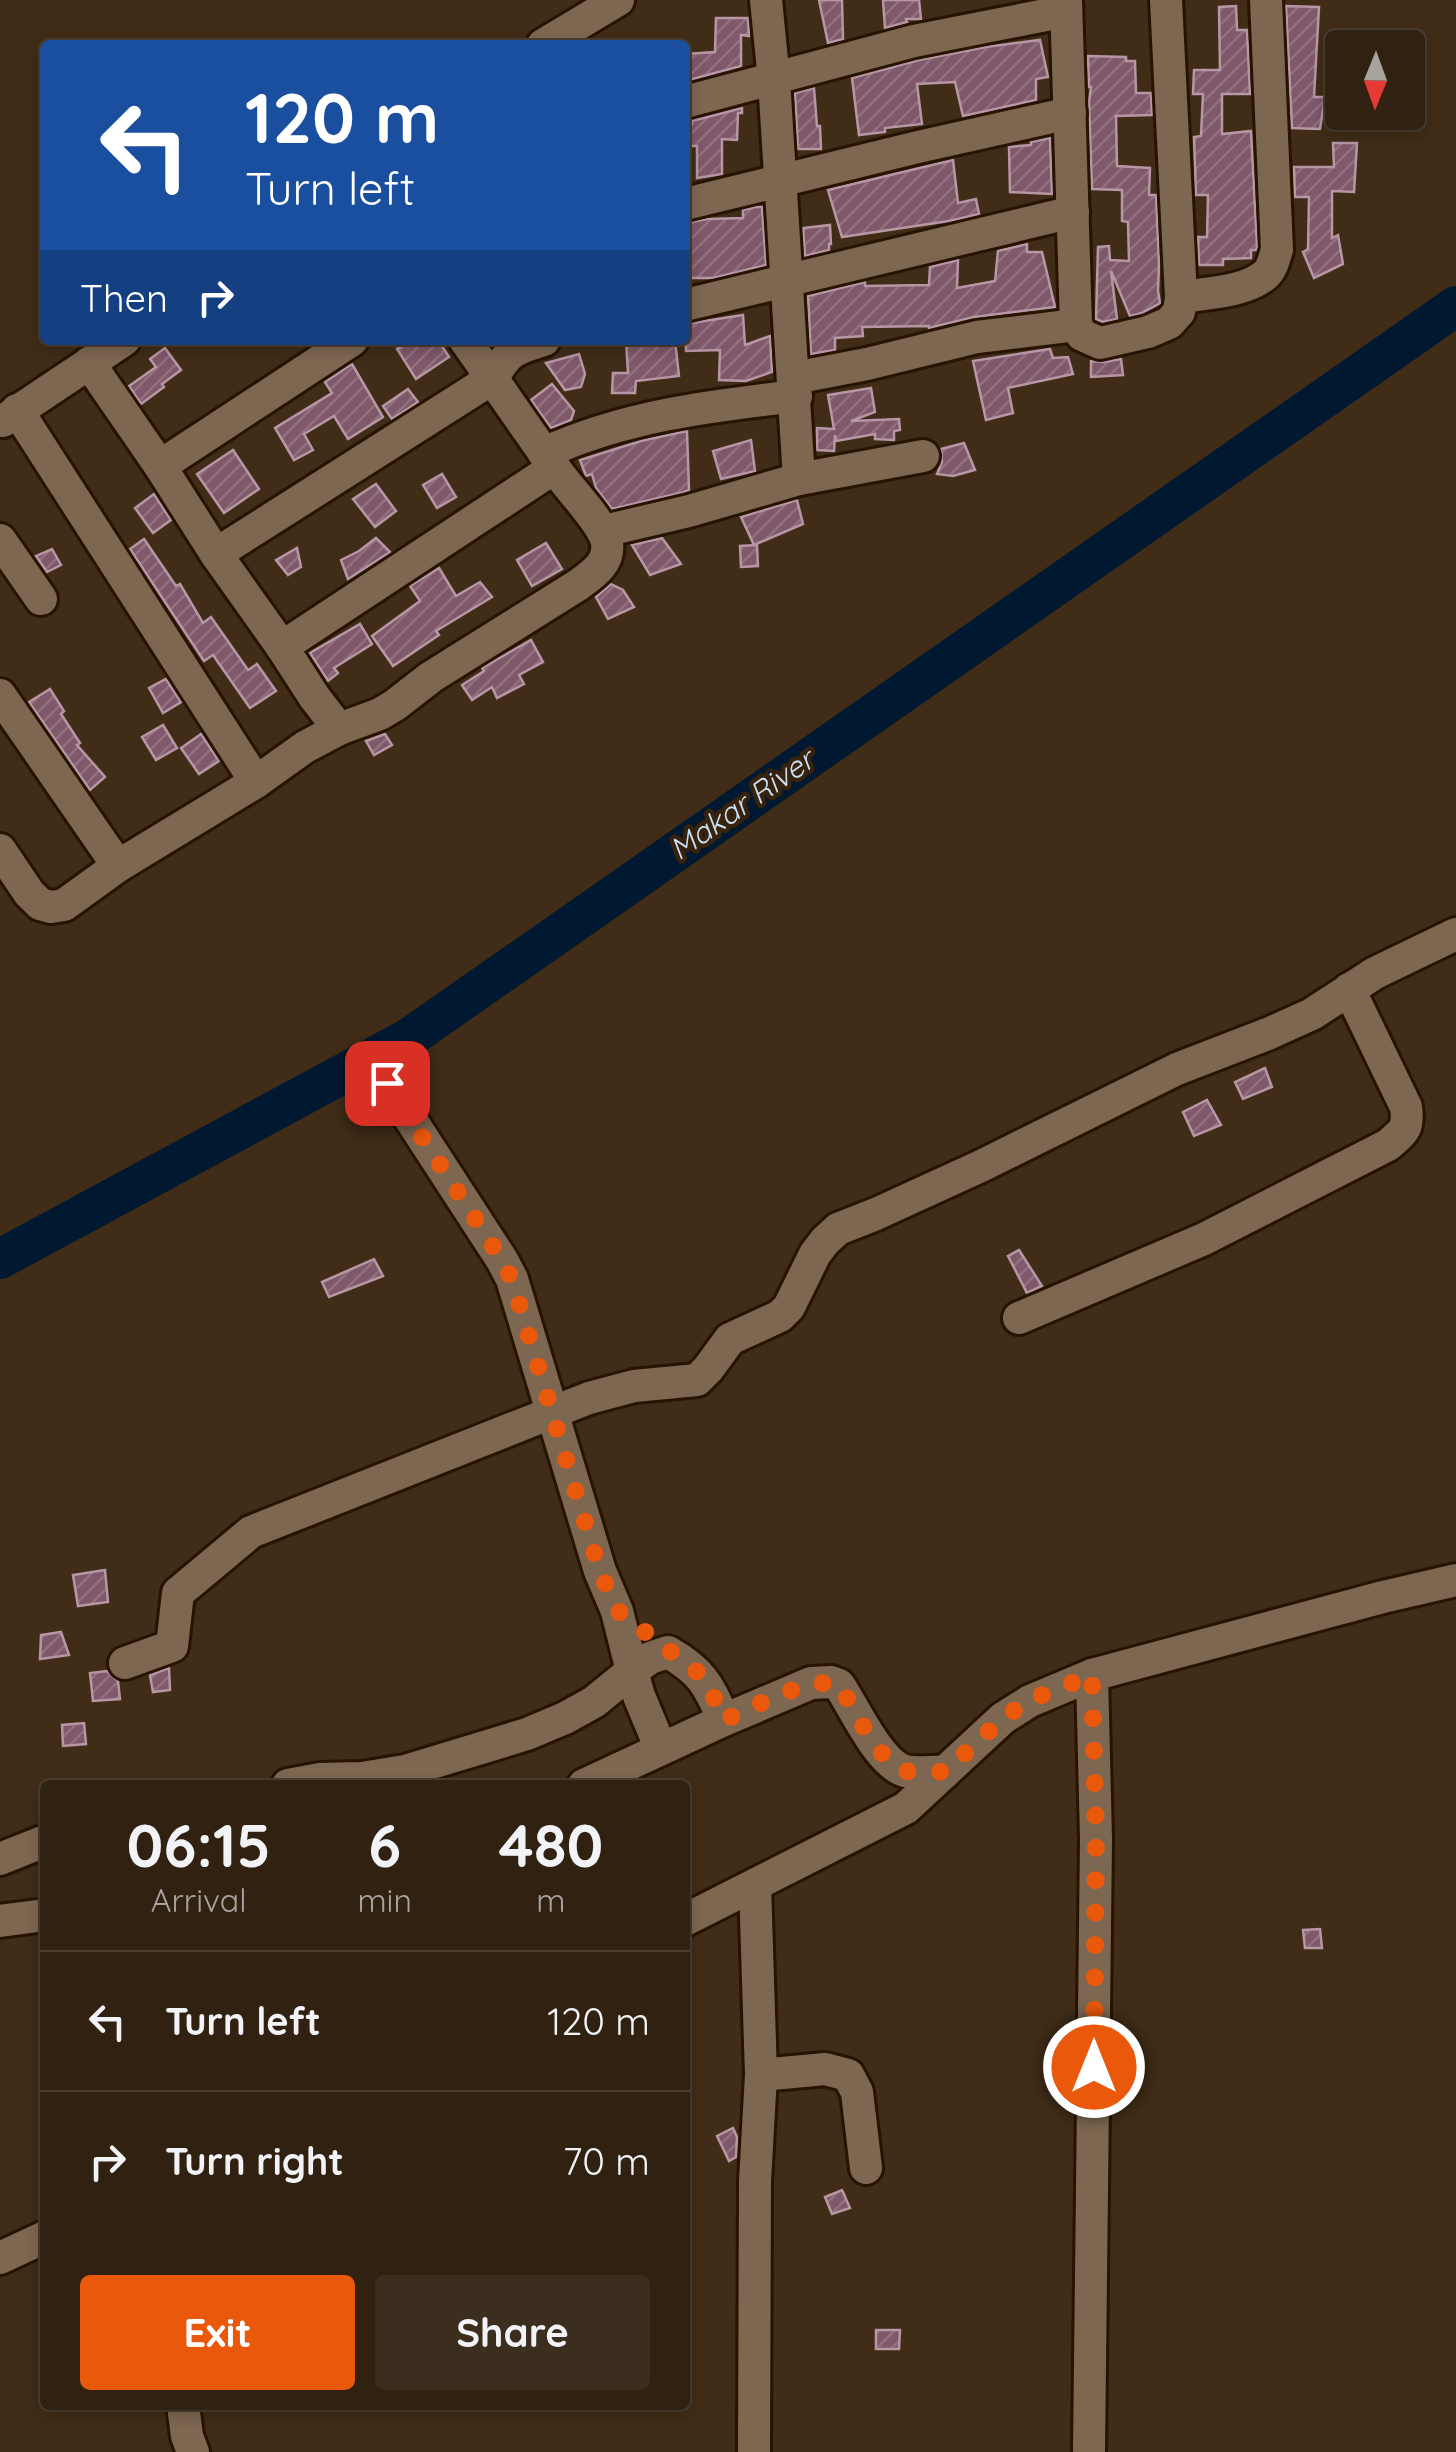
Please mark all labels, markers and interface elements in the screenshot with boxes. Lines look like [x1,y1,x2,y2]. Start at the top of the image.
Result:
north arrow [1325,30,1425,130]
map controls [1325,30,1425,130]
text: 120 m [245,73,439,161]
icon: left [80,80,210,210]
text: Turn left [245,160,415,216]
icon: right [188,270,243,325]
text: Then [80,274,168,322]
water label: Makar River [662,739,824,868]
pin [345,1041,430,1126]
icon: arrive [360,1056,415,1111]
text: 06:15 [127,1807,271,1882]
text: 6 [368,1807,401,1882]
text: 480 [498,1807,603,1882]
text: Arrival [151,1880,247,1920]
text: min [357,1880,412,1920]
text: m [536,1880,566,1920]
icon: left [80,1994,135,2049]
text: Turn left [165,1997,321,2045]
text: 120 m [547,1997,650,2045]
position arrow [1042,2015,1146,2119]
icon: right [80,2134,135,2189]
text: Turn right [165,2137,344,2185]
text: 70 m [563,2137,650,2185]
button: Exit [80,2275,355,2390]
button: Share [375,2275,650,2390]

